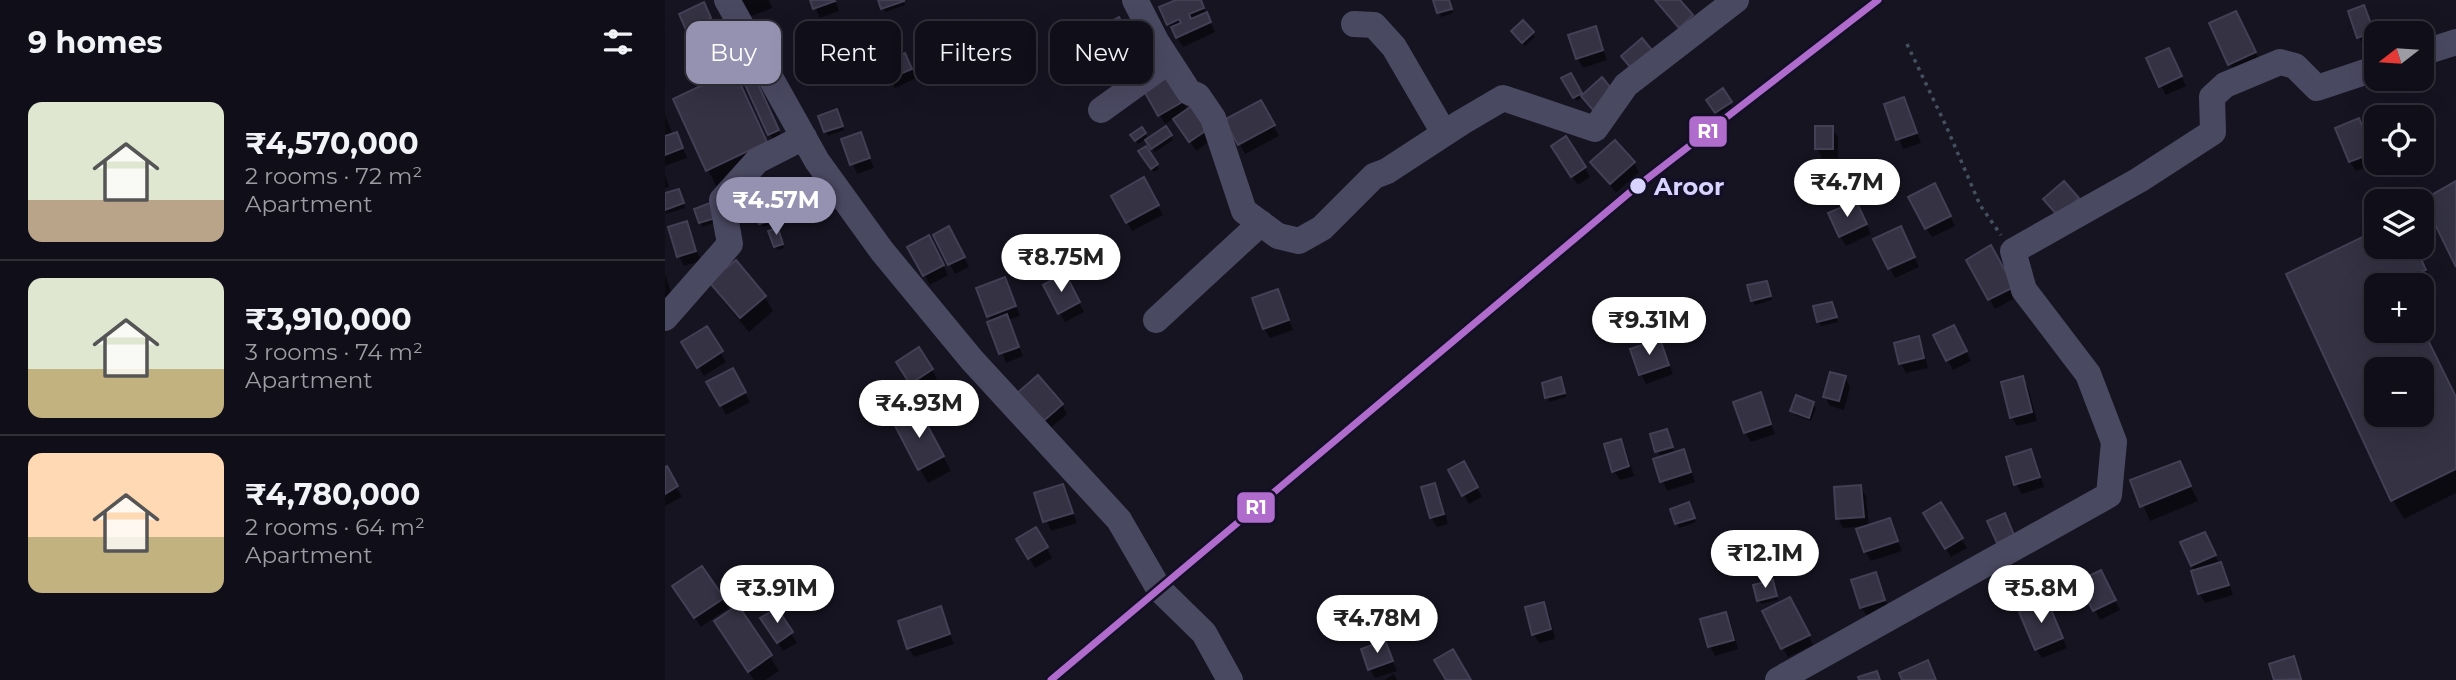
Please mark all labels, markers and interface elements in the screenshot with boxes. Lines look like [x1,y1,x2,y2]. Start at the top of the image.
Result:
chip: Buy [686,21,781,84]
chip: Rent [795,21,901,84]
chip: Filters [915,21,1036,84]
chip: New [1050,21,1153,84]
north arrow [2364,21,2434,91]
map controls [2364,21,2434,427]
icon: filters [599,23,637,61]
text: 9 homes [28,24,163,61]
button: locate [2364,105,2434,175]
line badge: R1 [1688,115,1728,148]
text: R1 [1697,120,1719,143]
text: ₹4,570,000 [245,125,419,162]
icon: home [84,130,168,214]
pin: ₹4.7M [1798,160,1896,219]
text: 2 rooms · 72 m² [245,162,422,190]
text: ₹4.7M [1810,168,1884,196]
place label: Aroor [1653,172,1724,201]
marker: Aroor [1628,176,1648,196]
pin: ₹4.57M [719,177,833,237]
text: ₹4.57M [732,186,820,214]
button: layers [2364,189,2434,259]
text: Apartment [245,190,373,218]
pin: ₹8.75M [1004,234,1118,294]
text: ₹8.75M [1017,243,1105,271]
button: + [2364,273,2434,343]
pin: ₹9.31M [1592,298,1706,357]
text: ₹3,910,000 [245,301,412,338]
icon: home [84,306,168,390]
text: ₹9.31M [1608,306,1690,334]
text: 3 rooms · 74 m² [245,338,423,366]
button: − [2364,357,2434,427]
text: Apartment [245,366,373,394]
pin: ₹4.93M [862,380,976,440]
text: ₹4.93M [875,389,963,417]
text: ₹4,780,000 [245,476,421,513]
icon: home [84,481,168,565]
line badge: R1 [1236,491,1276,524]
text: R1 [1245,496,1267,519]
text: 2 rooms · 64 m² [245,513,425,541]
pin: ₹12.1M [1708,530,1822,590]
text: ₹12.1M [1727,539,1803,567]
text: Apartment [245,541,373,569]
pin: ₹3.91M [720,566,834,625]
pin: ₹5.8M [1992,566,2090,625]
text: ₹3.91M [736,574,818,602]
text: ₹5.8M [2004,574,2078,602]
pin: ₹4.78M [1320,596,1434,655]
text: ₹4.78M [1333,604,1421,632]

